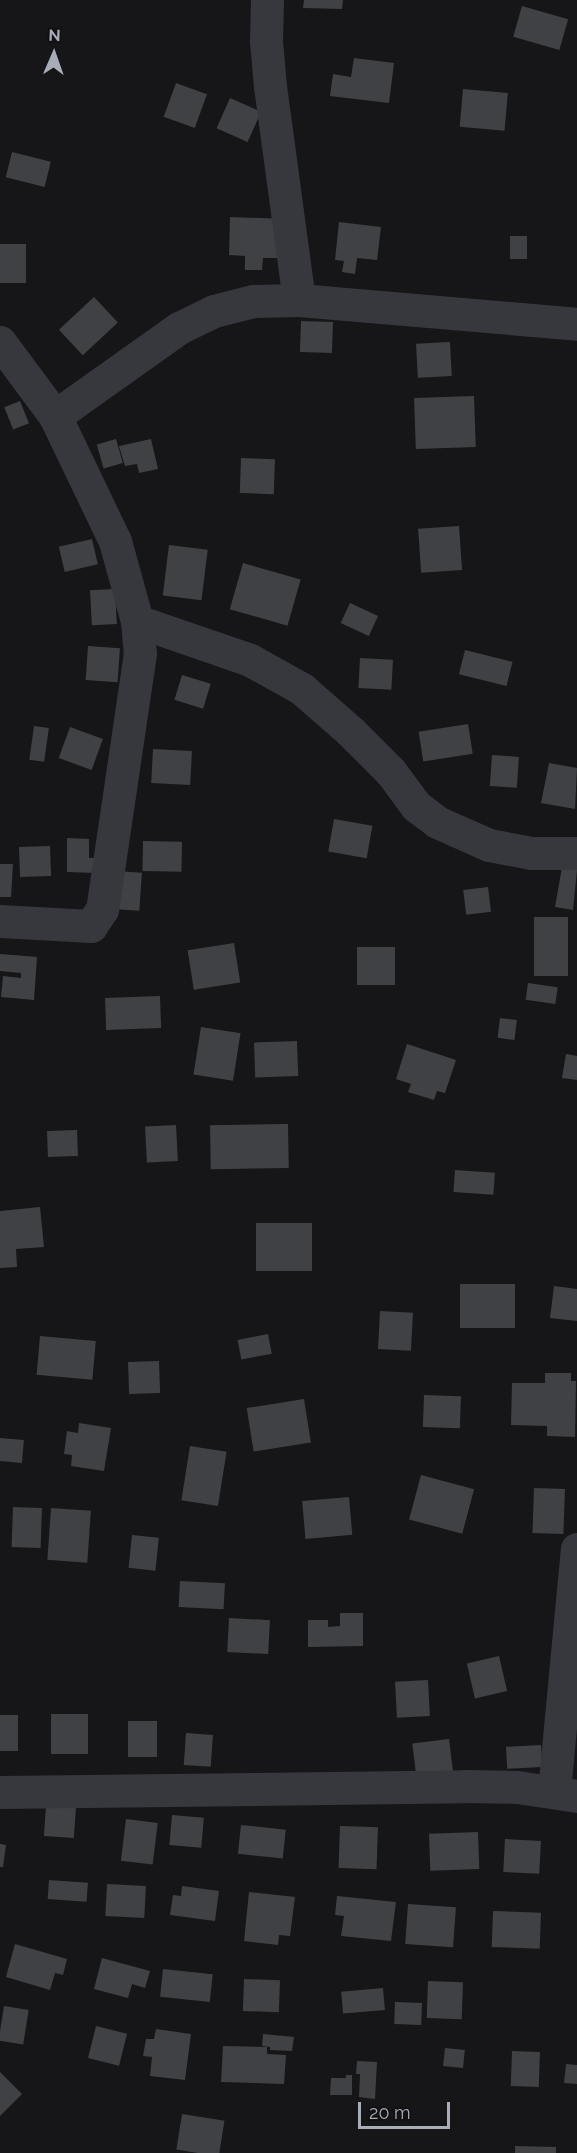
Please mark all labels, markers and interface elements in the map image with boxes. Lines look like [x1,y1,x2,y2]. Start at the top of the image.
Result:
north arrow [24,24,84,84]
text: N [48,26,61,45]
scale bar [361,2090,452,2128]
text: 20 m [369,2102,411,2123]

